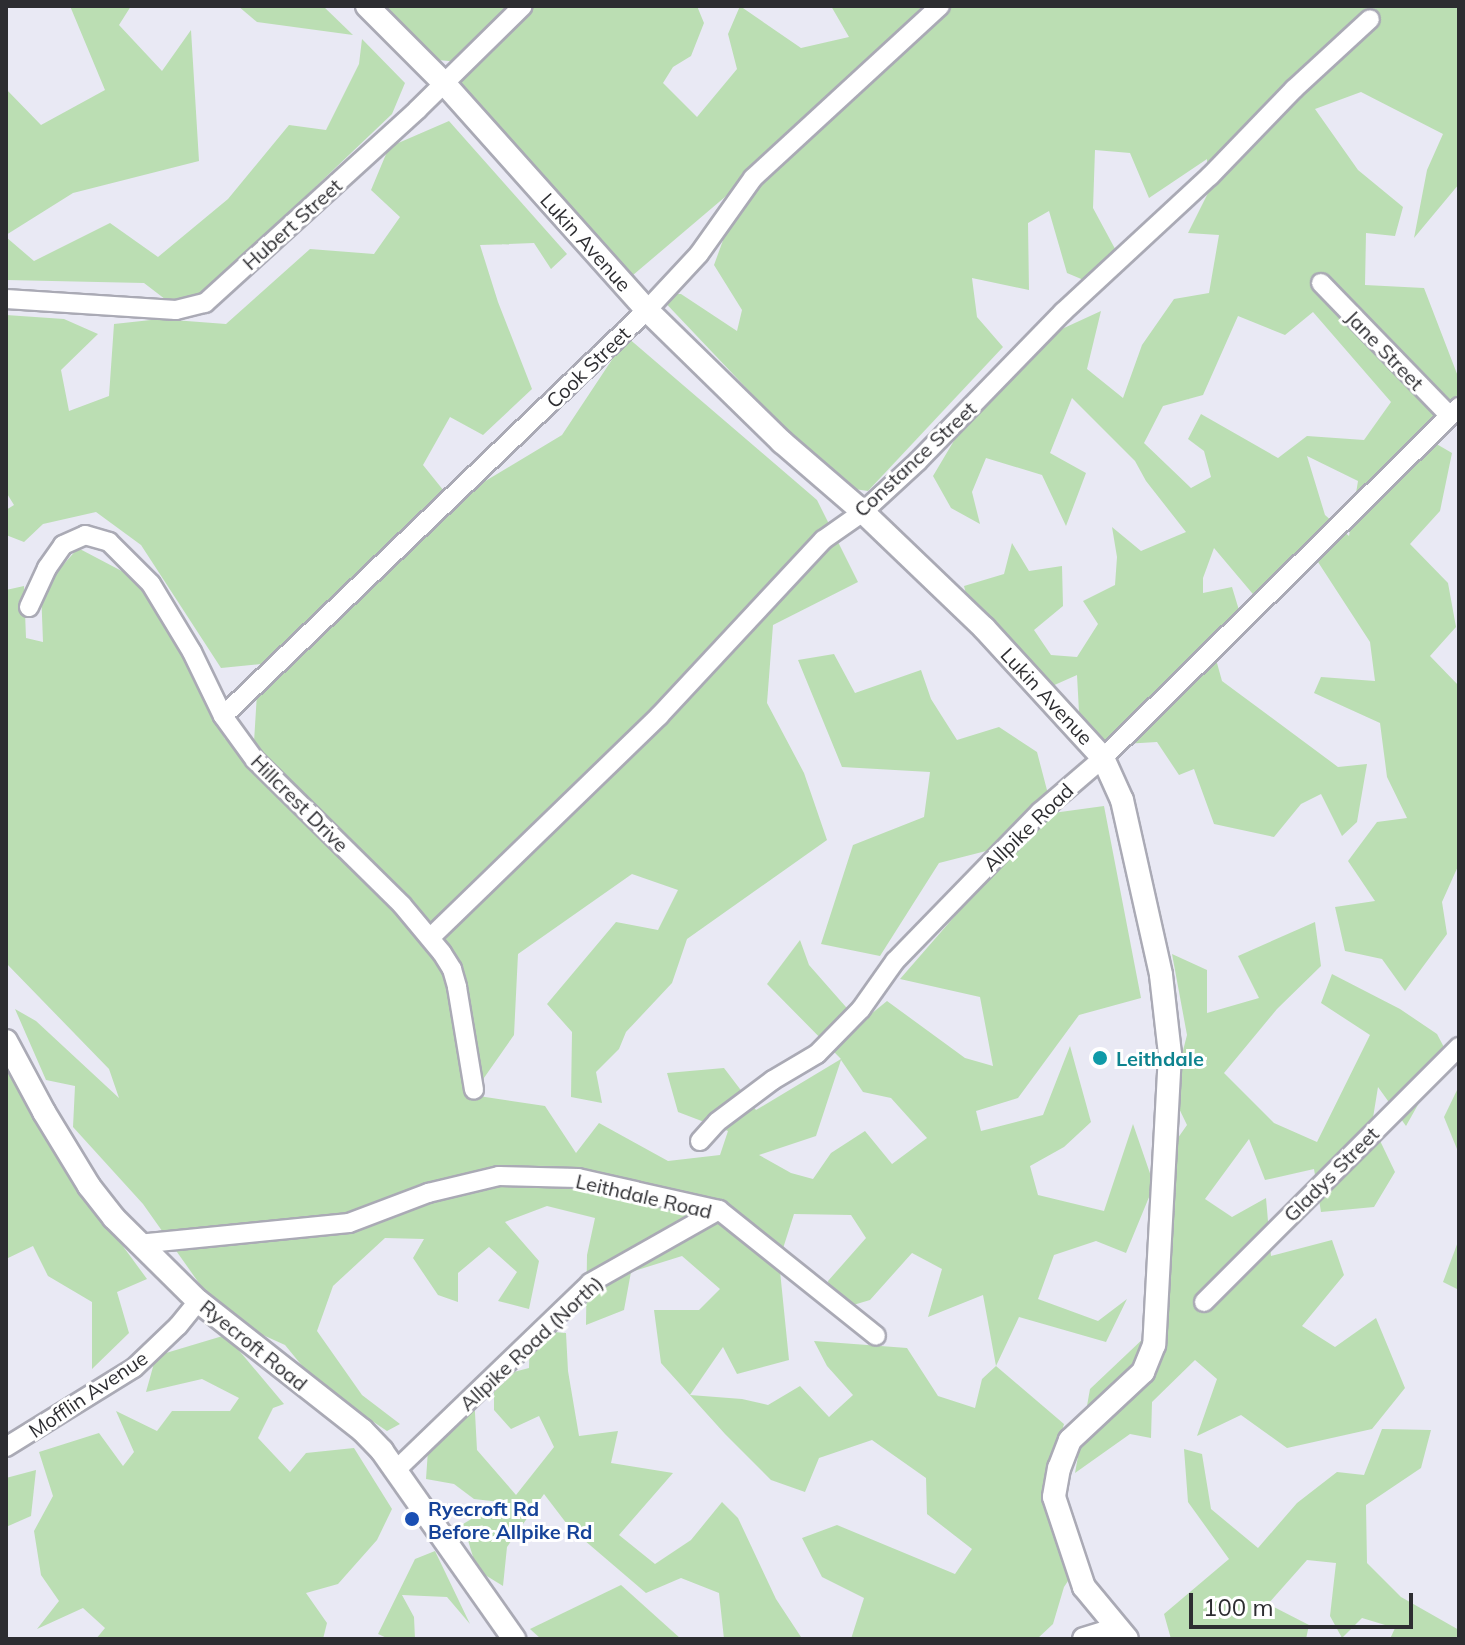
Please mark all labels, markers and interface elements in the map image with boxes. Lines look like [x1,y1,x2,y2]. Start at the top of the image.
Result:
street label: Hubert Street [238,173,346,275]
street label: Lukin Avenue [536,188,636,296]
street label: Jane Street [1341,305,1429,395]
street label: Cook Street [541,321,635,413]
street label: Constance Street [849,396,981,522]
street label: Lukin Avenue [996,643,1098,749]
street label: Hillcrest Drive [246,749,354,857]
street label: Allpike Road [978,778,1078,876]
place label: Leithdale [1116,1046,1204,1070]
marker: Leithdale [1091,1049,1109,1067]
street label: Gladys Street [1279,1122,1383,1226]
street label: Leithdale Road [574,1169,714,1223]
street label: Allpike Road (North) [454,1270,608,1416]
street label: Ryecroft Road [196,1294,312,1396]
street label: Mofflin Avenue [24,1346,152,1442]
place label: Ryecroft Rd Before Allpike Rd [428,1496,592,1543]
marker: Ryecroft Rd Before Allpike Rd [403,1510,421,1528]
scale bar [1193,1577,1417,1627]
text: 100 m [1203,1592,1274,1622]

